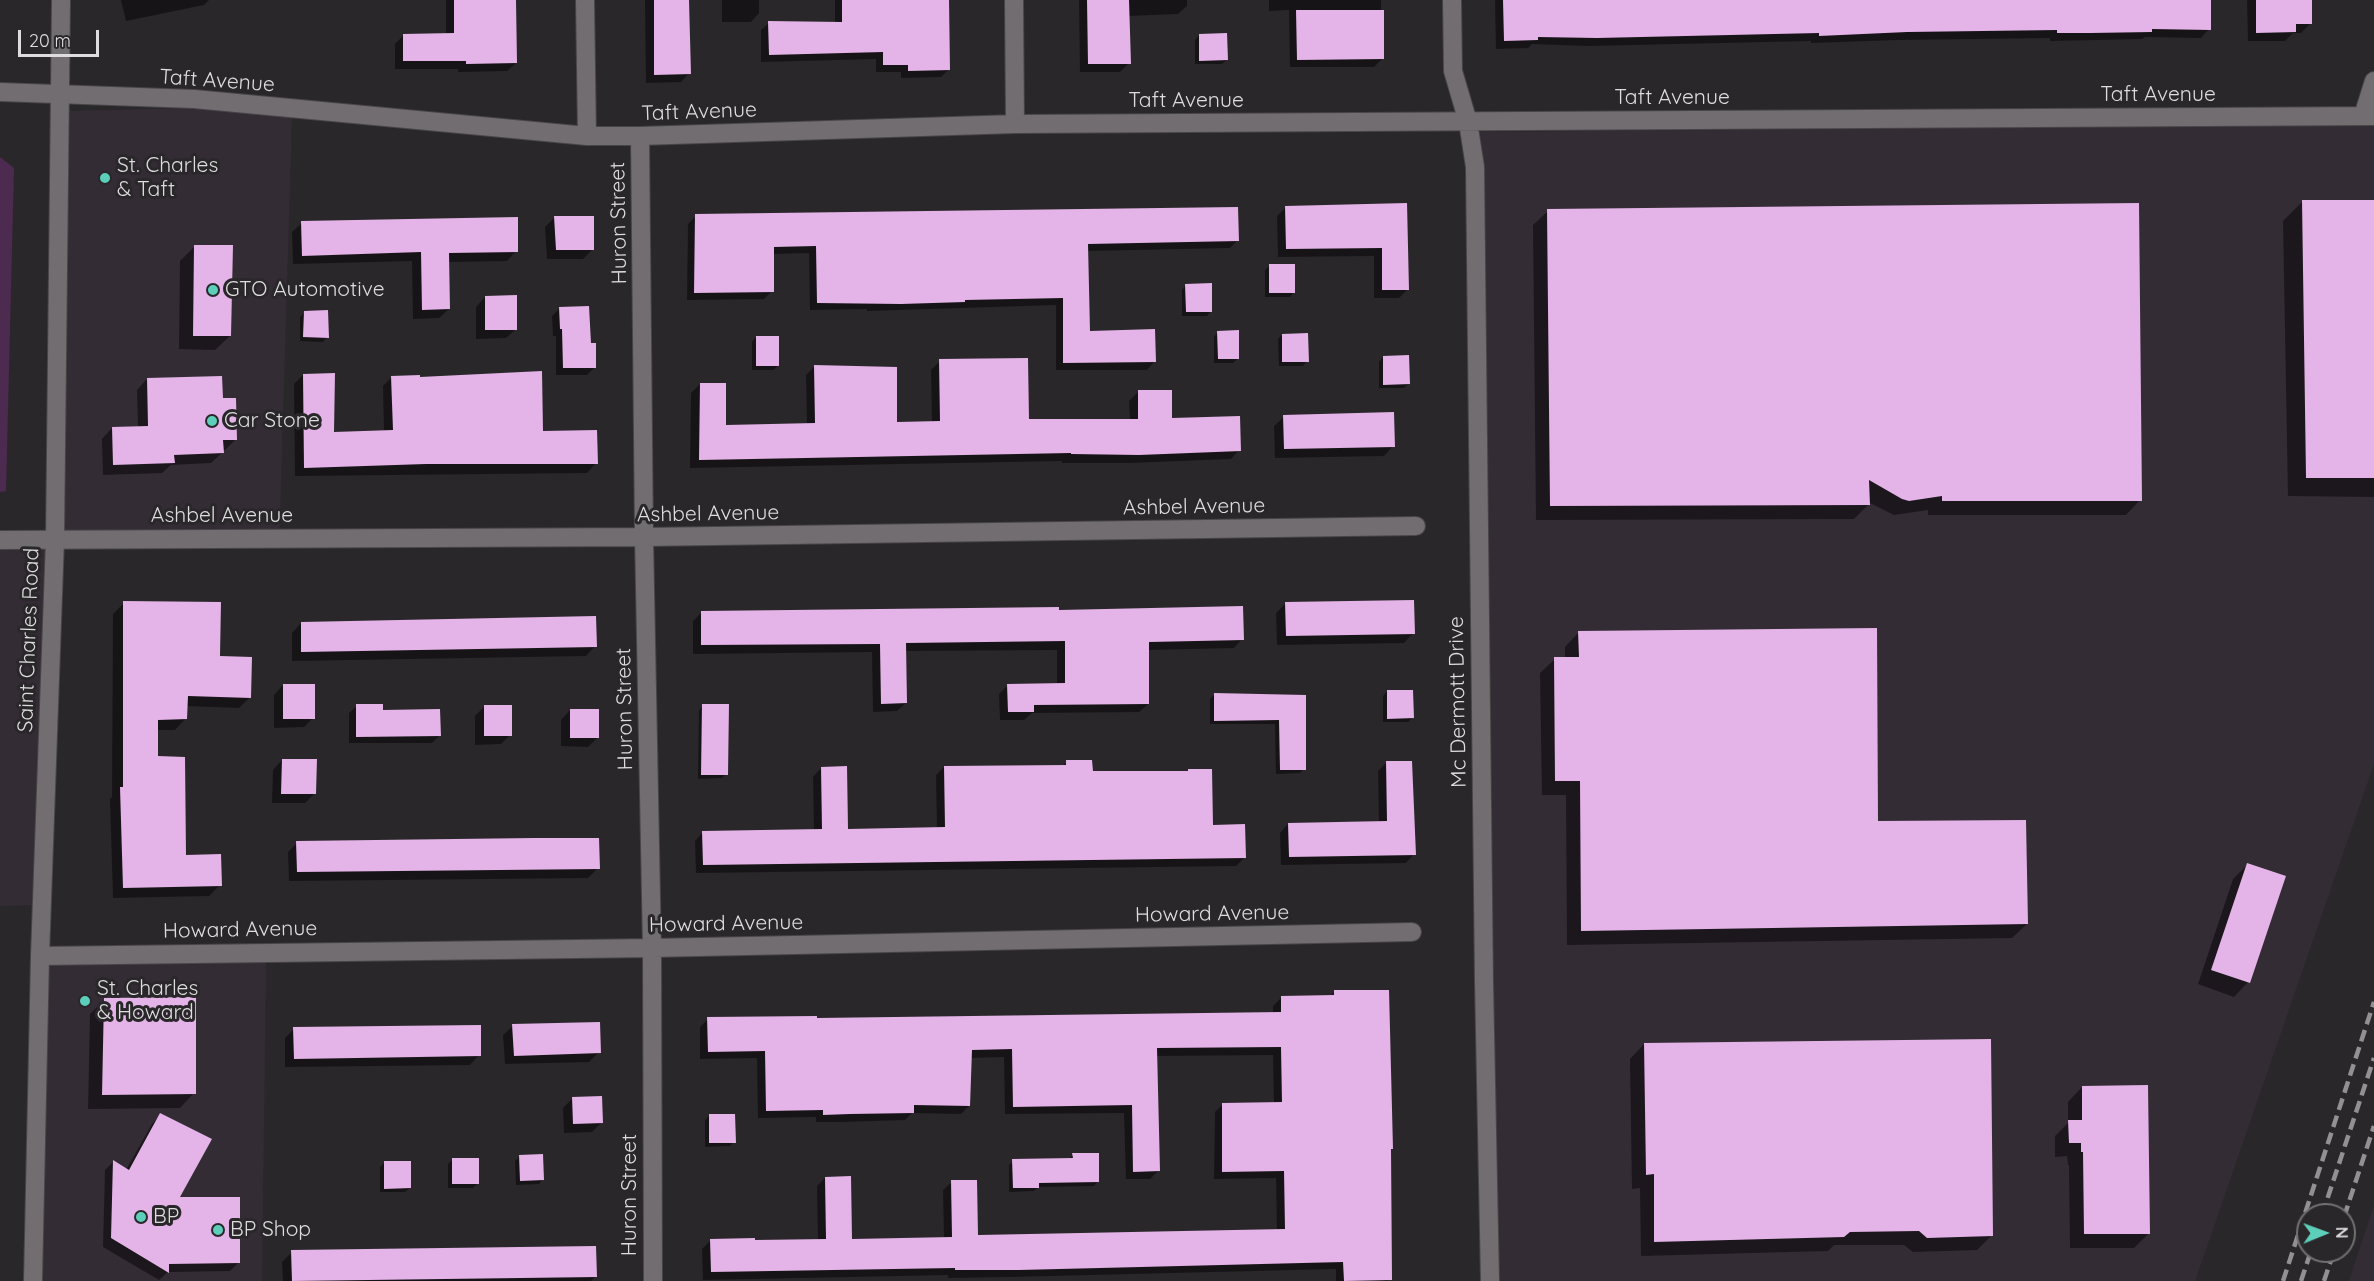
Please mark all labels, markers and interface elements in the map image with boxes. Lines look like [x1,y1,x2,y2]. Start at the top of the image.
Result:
scale bar [21,18,102,56]
text: 20 m [29,29,71,52]
street label: Taft Avenue [158,64,276,98]
street label: Taft Avenue [2100,82,2216,108]
street label: Taft Avenue [1614,85,1730,111]
street label: Taft Avenue [1128,88,1244,114]
street label: Taft Avenue [641,97,757,127]
place label: St. Charles & Taft [117,153,218,203]
street label: Huron Street [605,161,633,285]
marker: St. Charles & Taft [98,171,112,185]
place label: GTO Automotive [225,277,384,303]
marker: GTO Automotive [206,283,220,297]
place label: Car Stone [224,408,320,434]
marker: Car Stone [205,414,219,428]
street label: Ashbel Avenue [1123,493,1265,521]
street label: Ashbel Avenue [637,500,779,528]
street label: Ashbel Avenue [151,503,293,529]
street label: Saint Charles Road [13,547,45,733]
street label: Mc Dermott Drive [1444,616,1472,788]
street label: Huron Street [611,647,639,771]
street label: Howard Avenue [1135,900,1289,928]
street label: Howard Avenue [649,910,803,938]
street label: Howard Avenue [163,916,317,944]
place label: St. Charles & Howard [97,976,198,1026]
marker: St. Charles & Howard [78,994,92,1008]
street label: Huron Street [617,1134,643,1256]
north arrow [2296,1203,2356,1263]
place label: BP [153,1204,179,1230]
marker: BP [134,1210,148,1224]
place label: BP Shop [230,1217,311,1243]
marker: BP Shop [211,1223,225,1237]
text: N [2332,1227,2352,1239]

